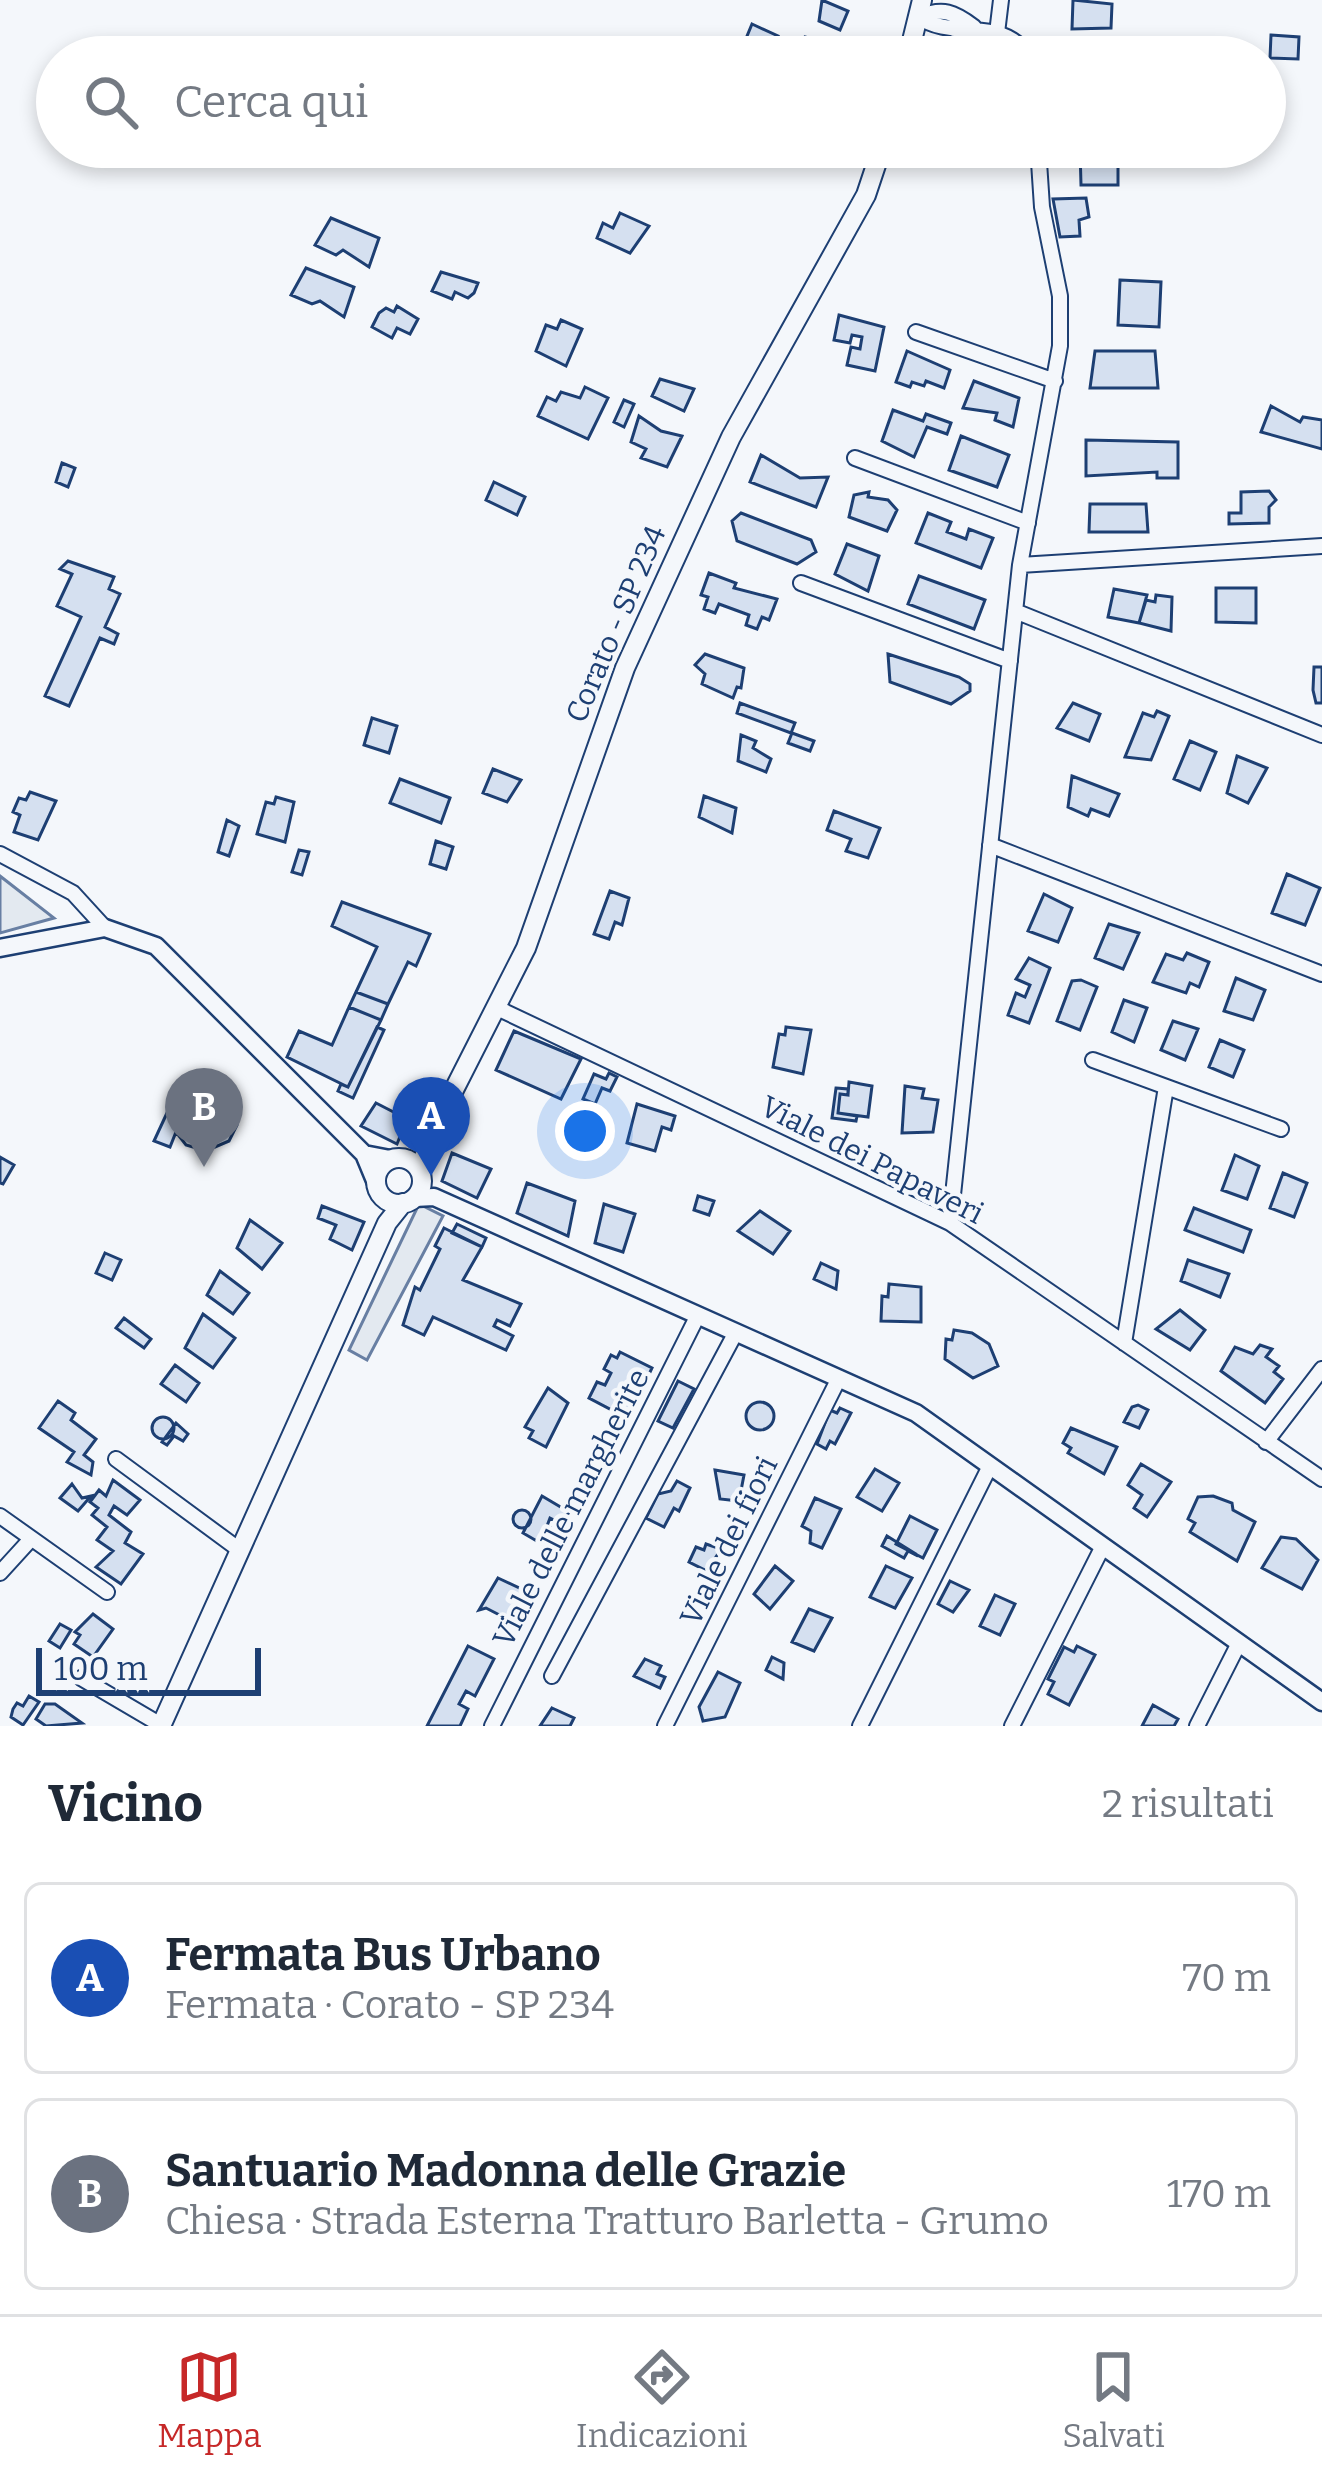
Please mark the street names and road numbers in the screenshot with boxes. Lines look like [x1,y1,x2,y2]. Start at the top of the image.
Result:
street label: Corato - SP 234 [558,520,674,728]
street label: Viale dei Papaveri [755,1088,989,1232]
street label: Viale delle margherite [485,1363,657,1653]
street label: Viale dei fiori [673,1451,785,1631]

